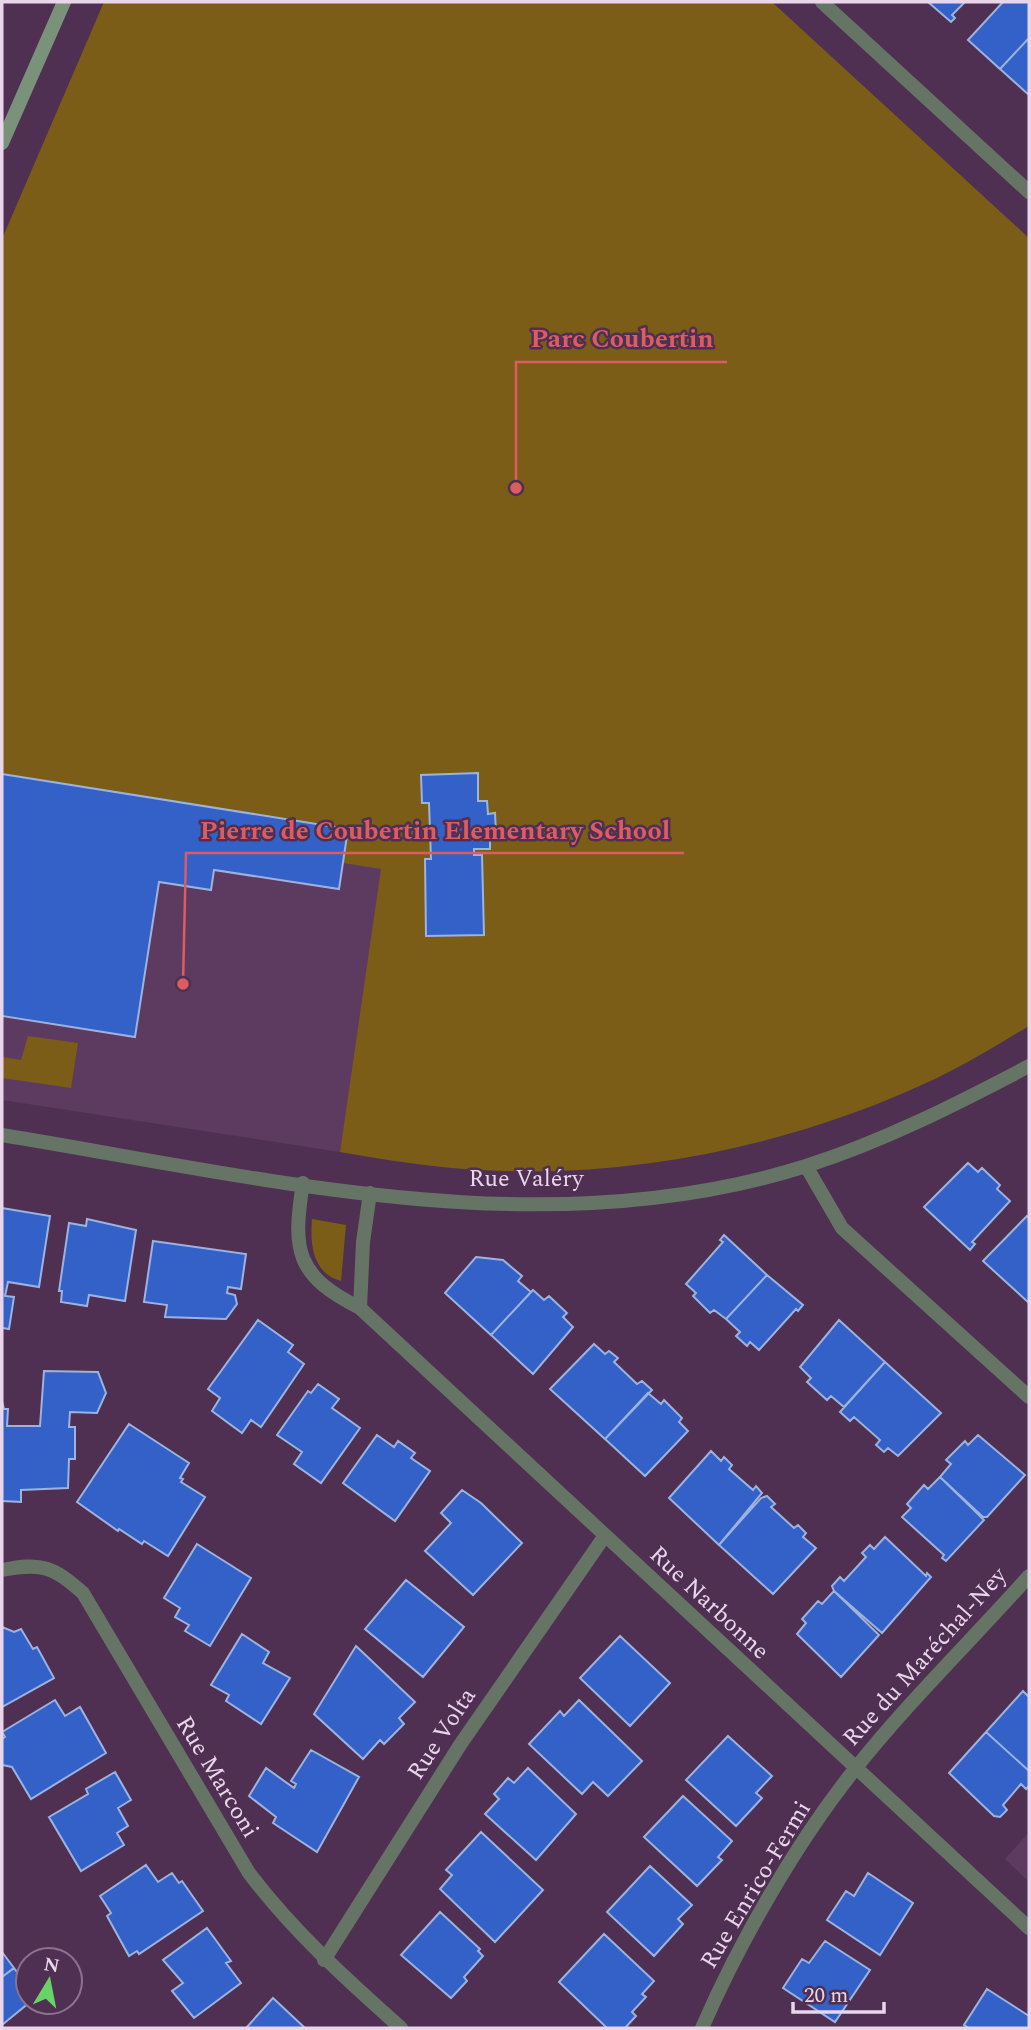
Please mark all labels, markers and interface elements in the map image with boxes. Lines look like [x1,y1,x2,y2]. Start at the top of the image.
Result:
callout: Parc Coubertin [516,315,727,362]
text: Parc Coubertin [530,319,714,359]
callout: Pierre de Coubertin Elementary School [186,806,684,853]
text: Pierre de Coubertin Elementary School [200,811,670,851]
street label: Rue Valéry [469,1161,585,1197]
street label: Rue Narbonne [641,1538,777,1668]
street label: Rue du Maréchal-Ney [834,1558,1017,1755]
street label: Rue Volta [399,1680,485,1787]
street label: Rue Marconi [166,1709,268,1845]
street label: Rue Enrico-Fermi [692,1794,820,1976]
north arrow [14,1946,84,2016]
text: N [42,1950,62,1981]
scale bar [793,1970,884,2014]
text: 20 m [804,1980,848,2012]

